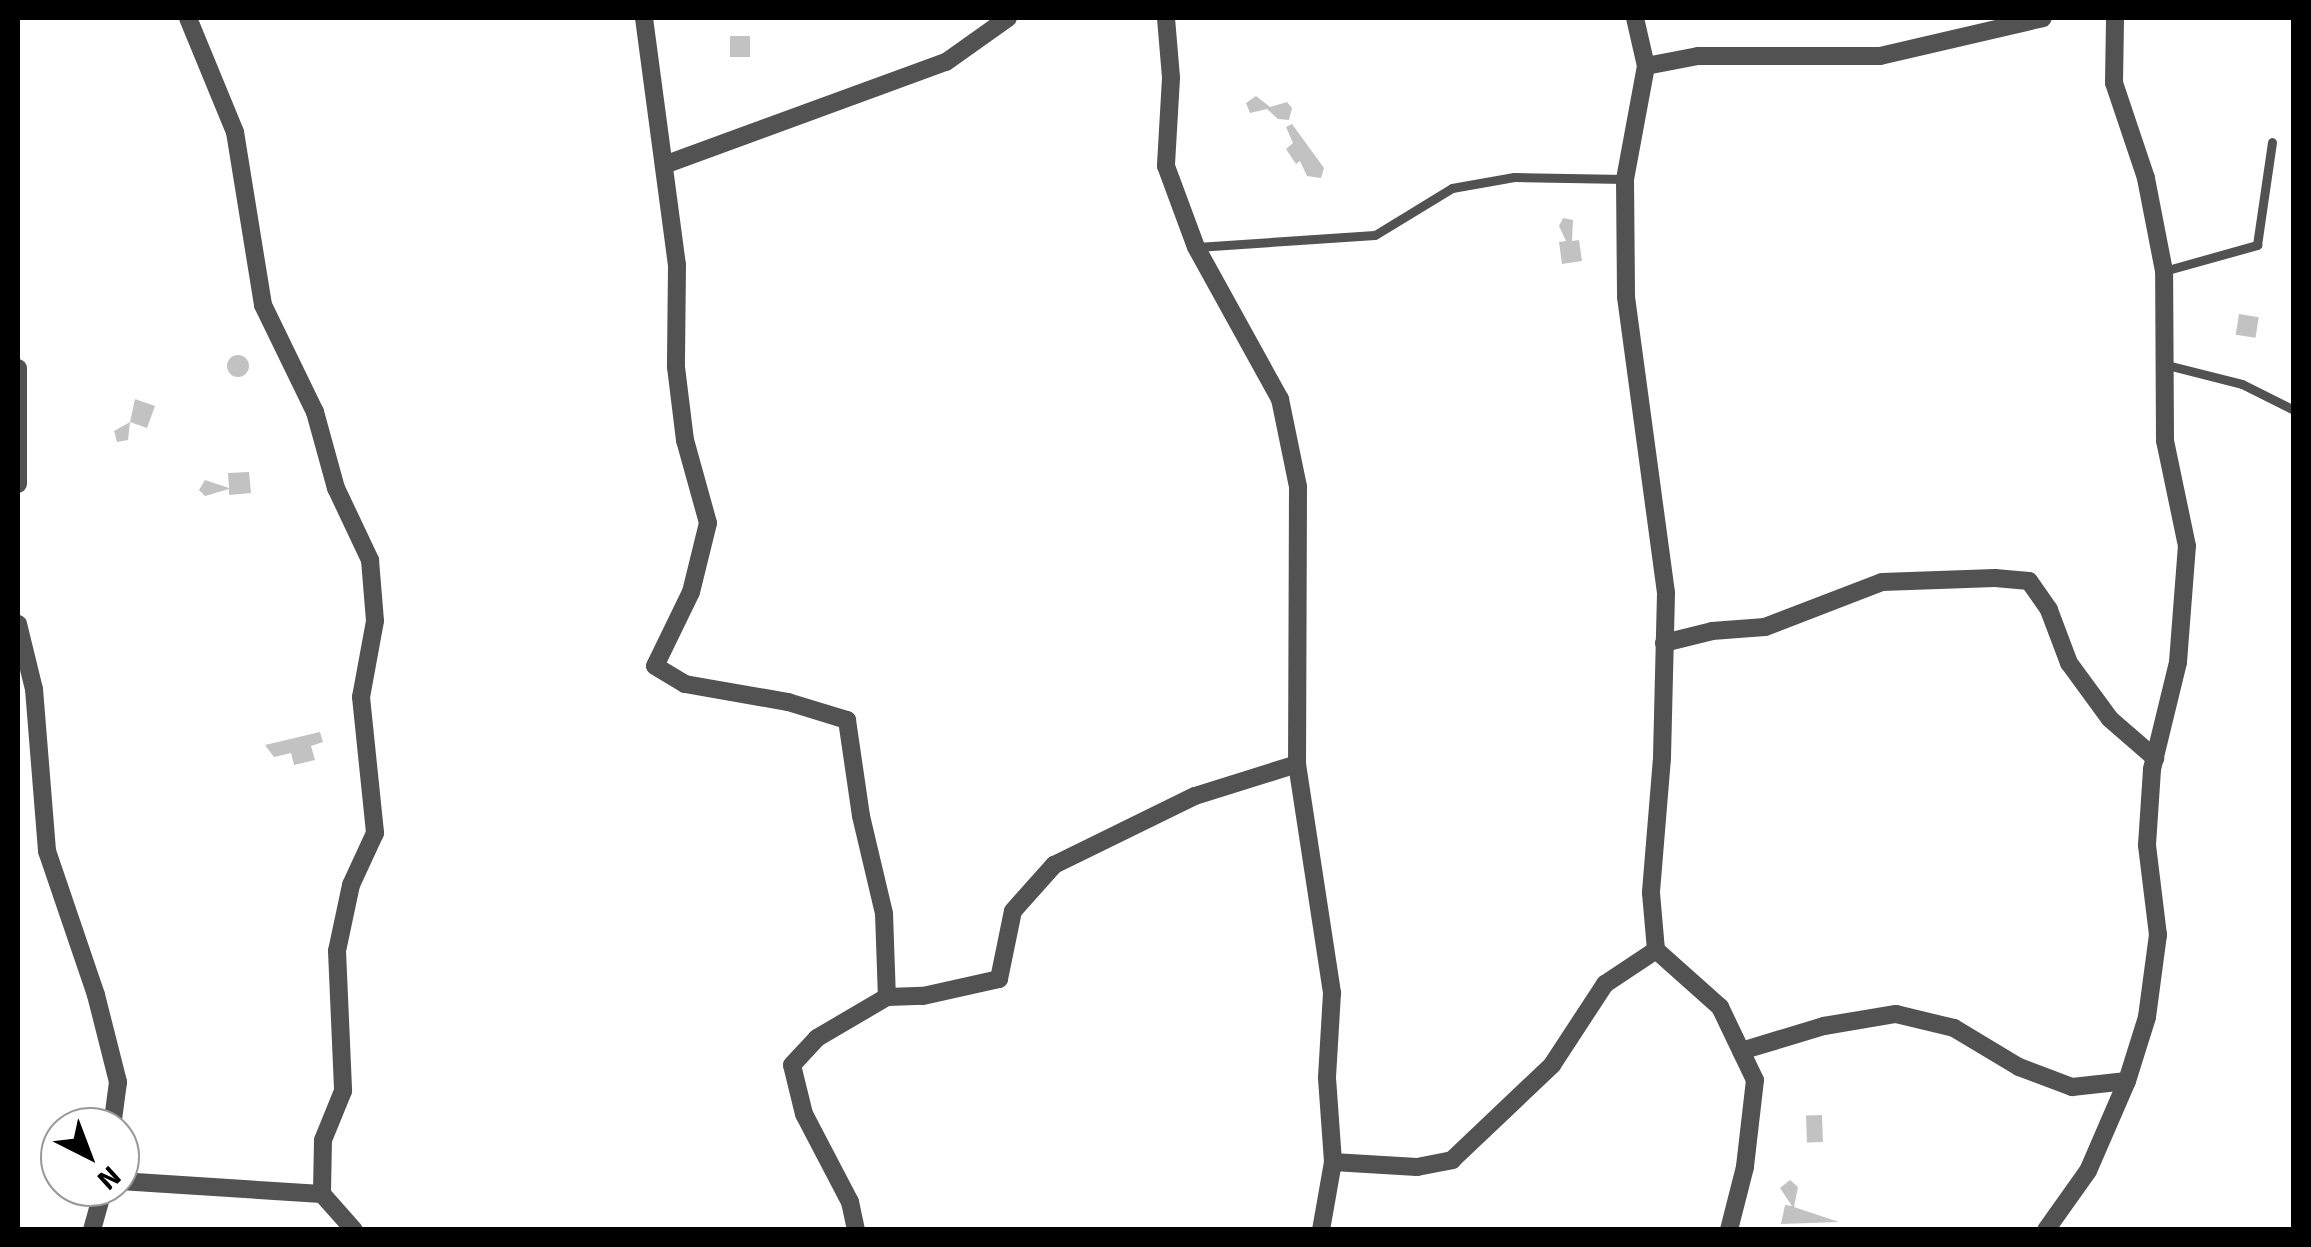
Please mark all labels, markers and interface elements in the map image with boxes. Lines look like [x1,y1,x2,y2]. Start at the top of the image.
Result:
north arrow [40,1107,140,1207]
text: N [90,1159,127,1197]

